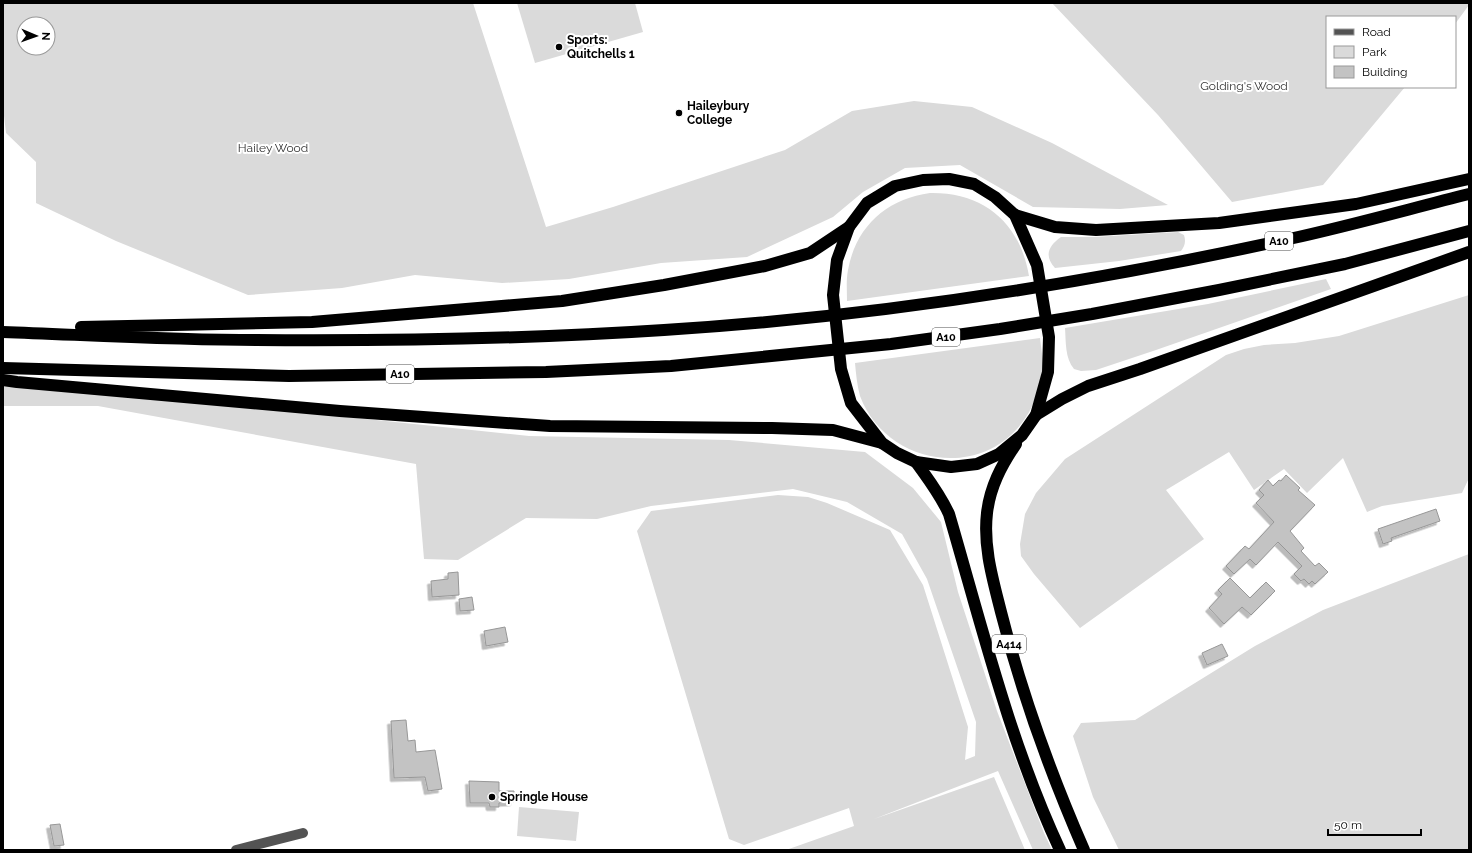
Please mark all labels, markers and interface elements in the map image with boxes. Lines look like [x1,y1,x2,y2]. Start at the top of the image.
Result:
north arrow [16,16,56,56]
legend [1326,16,1456,88]
text: Road [1362,25,1391,39]
text: N [39,32,52,41]
place label: Sports: Quitchells 1 [567,33,635,61]
marker: Sports: Quitchells 1 [554,42,564,52]
text: Park [1362,45,1387,59]
text: Building [1362,65,1408,79]
park label: Golding's Wood [1200,79,1288,93]
place label: Haileybury College [687,99,750,127]
marker: Haileybury College [674,108,684,118]
park label: Hailey Wood [238,141,308,155]
road number: A10 [1265,232,1293,250]
road number: A10 [932,328,960,346]
road number: A10 [386,365,414,383]
road number: A414 [992,635,1026,653]
place label: Springle House [500,790,588,804]
marker: Springle House [487,792,497,802]
scale bar [1328,811,1421,837]
text: 50 m [1334,818,1362,832]

